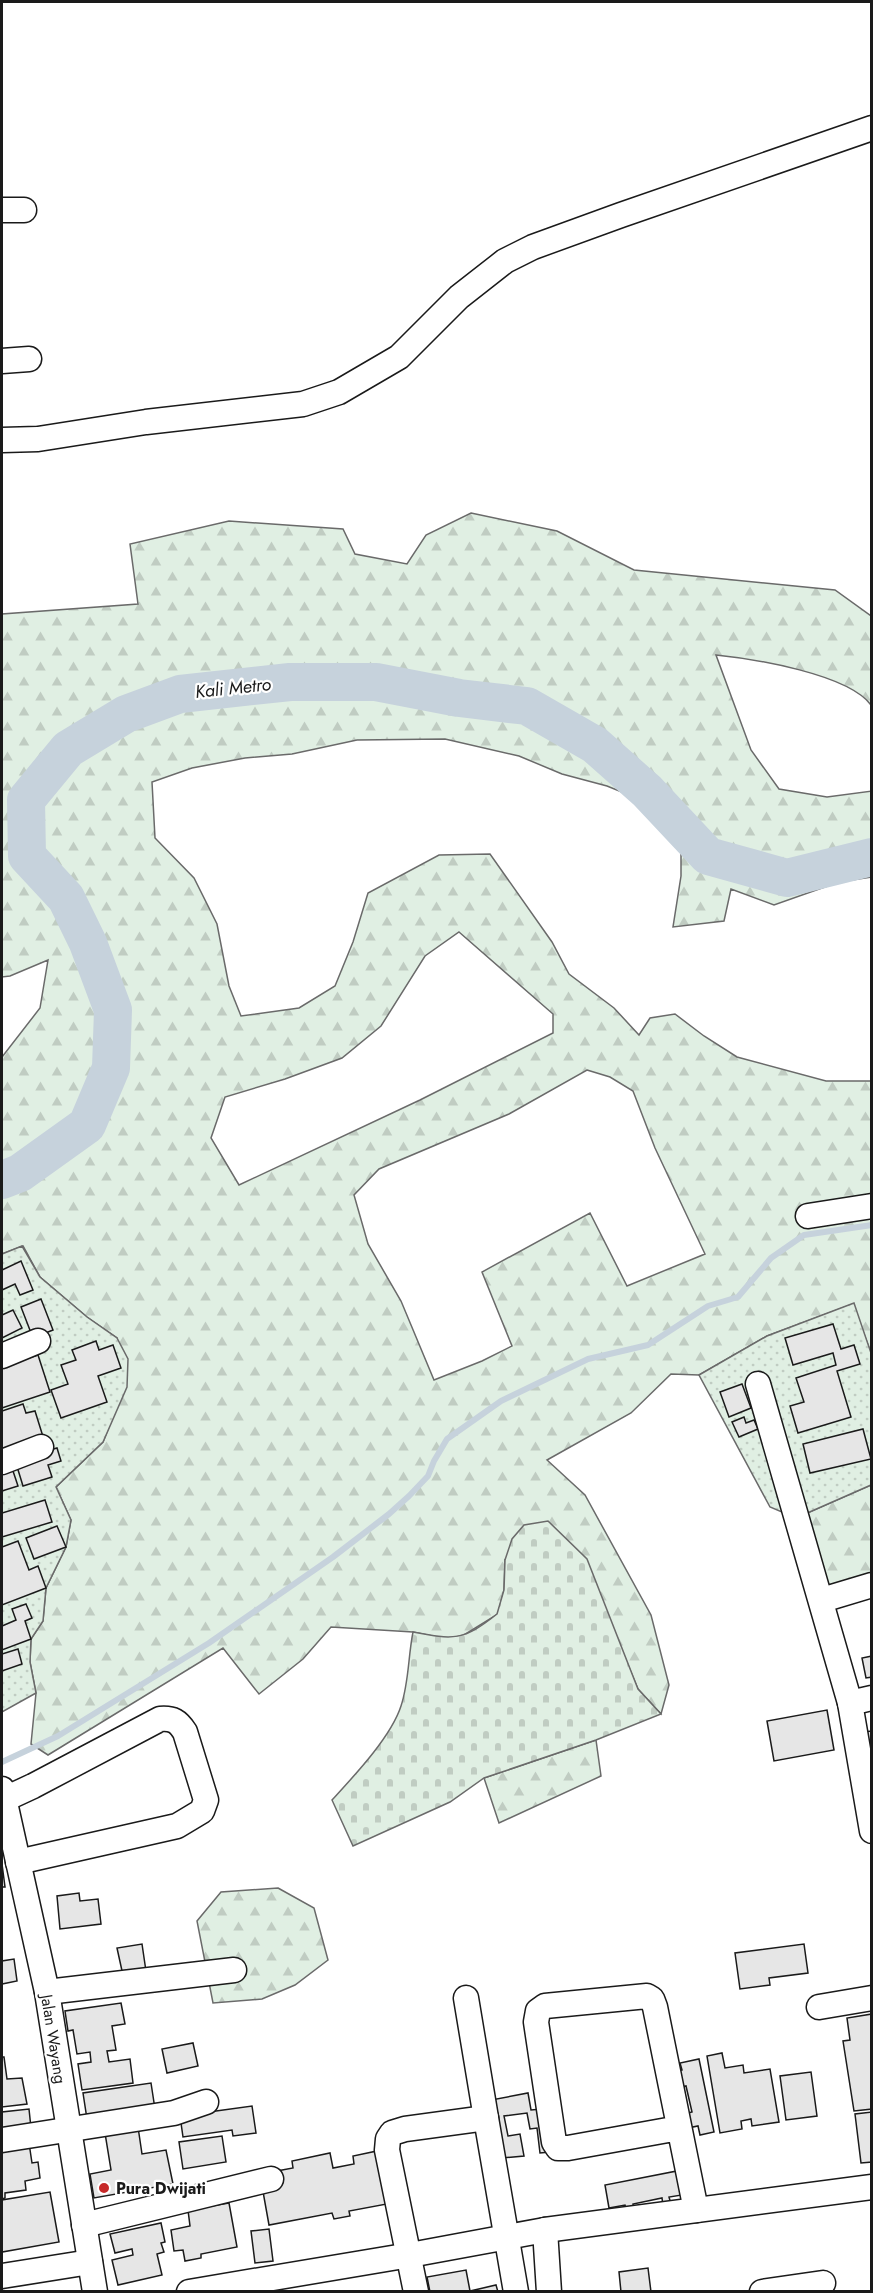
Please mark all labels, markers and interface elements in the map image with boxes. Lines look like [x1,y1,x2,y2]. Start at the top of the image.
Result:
water label: Kali Metro [194,671,273,705]
street label: Jalan Wayang [35,1991,72,2085]
place label: Pura Dwijati [116,2177,206,2200]
marker: Pura Dwijati [97,2181,111,2195]

